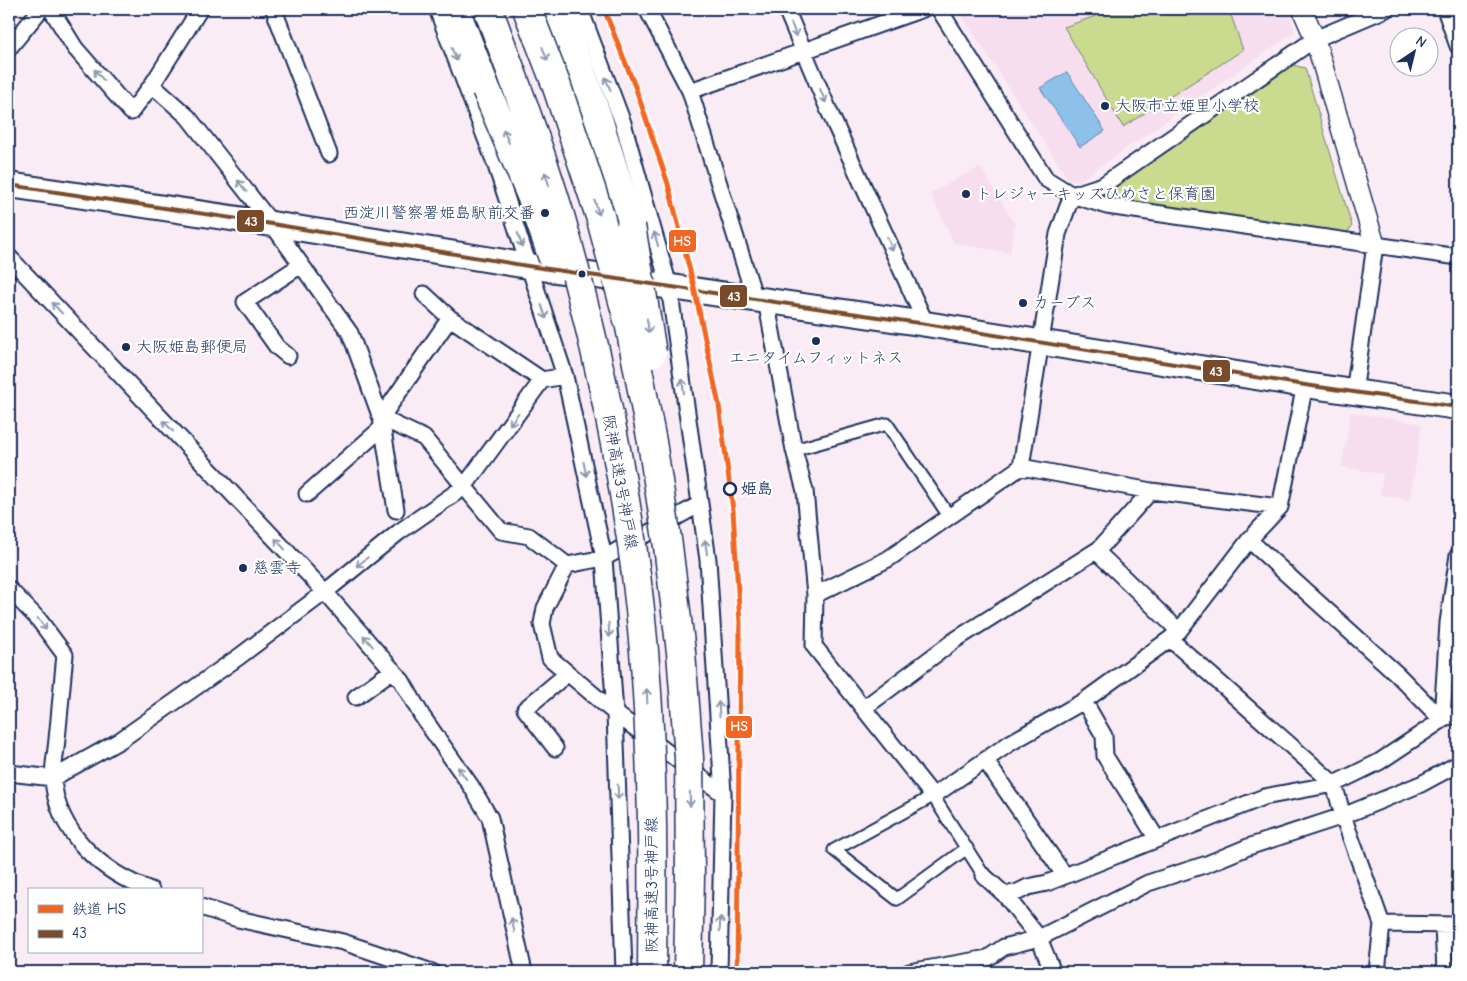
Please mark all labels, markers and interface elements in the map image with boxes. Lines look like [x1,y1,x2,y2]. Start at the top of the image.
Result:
one-way arrow [790,22,800,37]
north arrow [1390,28,1440,78]
text: N [1413,32,1430,51]
one-way arrow [450,46,459,61]
one-way arrow [540,46,550,61]
one-way arrow [94,69,105,82]
one-way arrow [603,77,612,92]
one-way arrow [819,89,828,104]
place label: 大阪市立姫里小学校 [1115,97,1259,115]
marker: 大阪市立姫里小学校 [1099,100,1111,112]
one-way arrow [501,129,511,144]
one-way arrow [542,171,552,187]
one-way arrow [237,180,248,193]
place label: トレジャーキッズひめさと保育園 [976,185,1216,203]
marker: トレジャーキッズひめさと保育園 [960,188,972,200]
one-way arrow [593,200,602,215]
place label: 西淀川警察署姫島駅前交番 [343,204,535,222]
marker: 西淀川警察署姫島駅前交番 [539,207,551,219]
line badge: 43 [236,209,265,233]
text: 43 [244,213,258,230]
line badge: HS [668,229,697,253]
one-way arrow [516,232,525,248]
one-way arrow [651,232,660,248]
text: HS [673,233,691,250]
one-way arrow [885,236,895,251]
unlabelled marker [577,269,587,279]
line badge: 43 [719,284,748,308]
text: 43 [727,288,741,305]
place label: カーブス [1033,294,1096,312]
marker: カーブス [1017,297,1029,309]
one-way arrow [51,301,63,314]
one-way arrow [540,304,549,320]
one-way arrow [644,318,654,334]
marker: エニタイムフィットネス [810,335,822,347]
place label: 大阪姫島郵便局 [136,338,248,356]
marker: 大阪姫島郵便局 [120,341,132,353]
place label: エニタイムフィットネス [729,349,903,367]
line badge: 43 [1202,359,1231,383]
text: 43 [1209,363,1223,380]
one-way arrow [678,378,688,394]
one-way arrow [508,412,519,425]
street label: 阪神高速3号神戸線 [599,413,641,551]
one-way arrow [162,419,174,432]
one-way arrow [581,461,590,477]
place label: 姫島 [741,480,773,498]
marker: 姫島 [723,482,737,496]
one-way arrow [274,538,286,550]
one-way arrow [701,539,711,555]
one-way arrow [356,556,369,567]
place label: 慈雲寺 [253,559,301,577]
marker: 慈雲寺 [237,562,249,574]
one-way arrow [37,617,48,630]
one-way arrow [605,621,614,637]
one-way arrow [362,635,373,648]
one-way arrow [642,688,651,704]
one-way arrow [714,701,723,717]
line badge: HS [725,715,753,739]
text: HS [730,718,748,735]
one-way arrow [457,766,467,780]
one-way arrow [613,784,623,800]
one-way arrow [685,791,694,807]
street label: 阪神高速3号神戸線 [643,817,661,953]
legend [28,888,202,954]
text: 鉄道 HS [72,900,126,918]
one-way arrow [715,916,725,932]
one-way arrow [508,917,517,933]
text: 43 [72,924,87,942]

